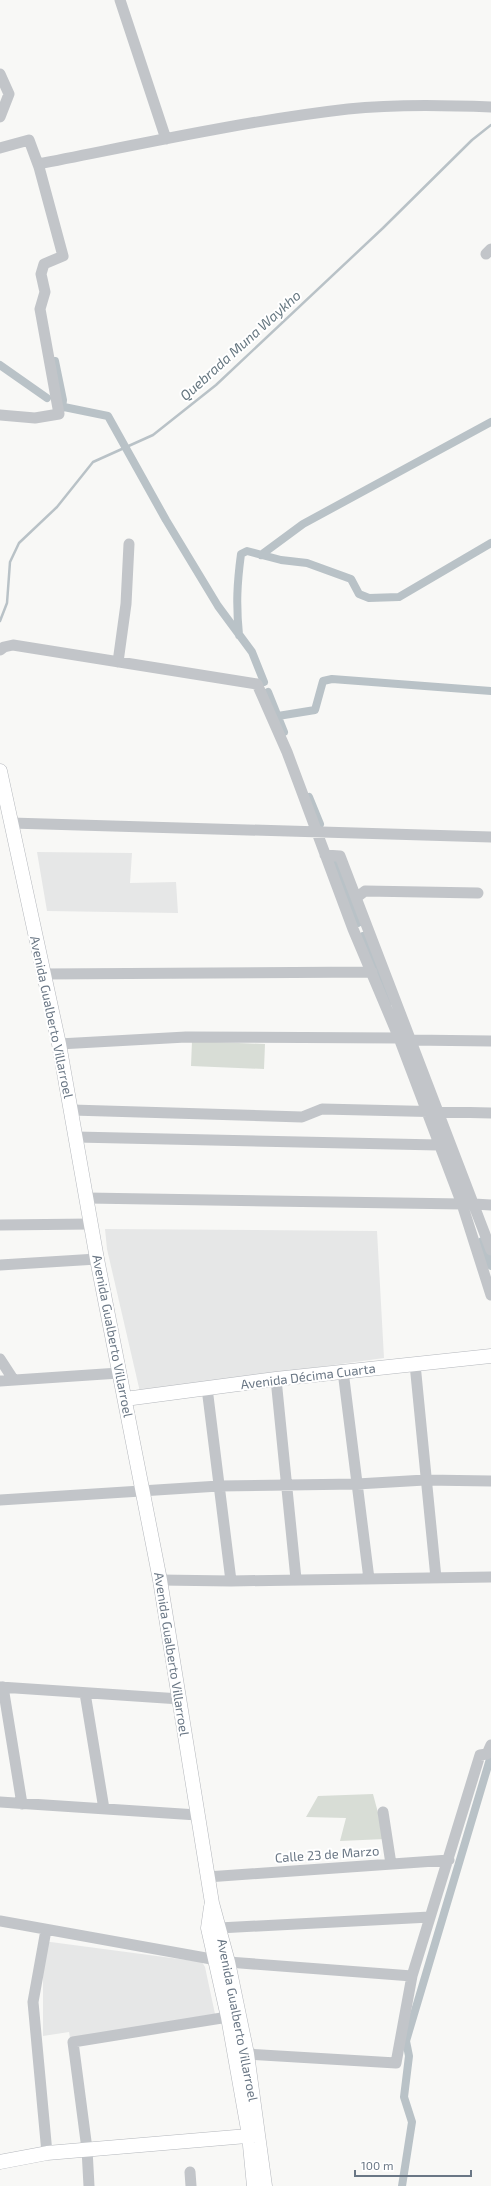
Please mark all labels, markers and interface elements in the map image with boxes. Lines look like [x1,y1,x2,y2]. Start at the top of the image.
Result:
water label: Quebrada Muna Waykho [176,286,304,404]
street label: Avenida Gualberto Villarroel [27,934,77,1100]
street label: Avenida Gualberto Villarroel [89,1253,137,1419]
street label: Avenida Décima Cuarta [240,1360,376,1392]
street label: Avenida Gualberto Villarroel [151,1571,193,1737]
street label: Calle 23 de Marzo [274,1842,380,1866]
street label: Avenida Gualberto Villarroel [214,1937,262,2103]
scale bar [355,2152,471,2178]
text: 100 m [361,2158,393,2172]

